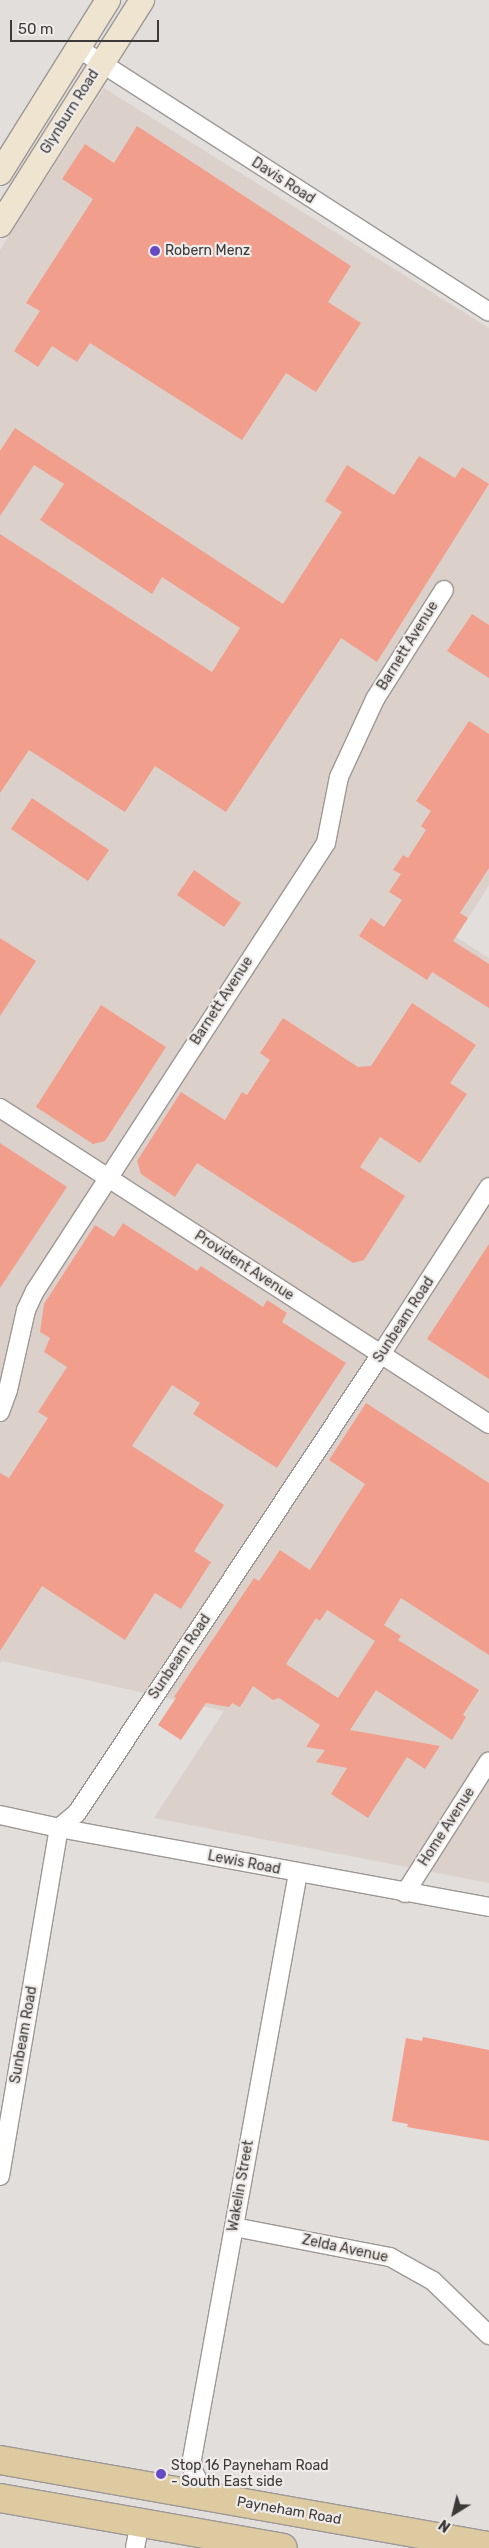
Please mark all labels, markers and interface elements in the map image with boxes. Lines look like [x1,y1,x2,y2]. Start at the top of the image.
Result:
scale bar [12,10,161,42]
text: 50 m [18,20,53,38]
street label: Glynburn Road [37,67,103,157]
street label: Davis Road [248,154,318,208]
place label: Robern Menz [165,243,250,259]
marker: Robern Menz [149,245,161,257]
street label: Barnett Avenue [374,598,442,694]
street label: Barnett Avenue [187,954,257,1048]
street label: Provident Avenue [191,1227,297,1305]
street label: Sunbeam Road [370,1274,438,1366]
street label: Sunbeam Road [145,1611,215,1703]
street label: Home Avenue [415,1784,479,1870]
street label: Lewis Road [206,1848,282,1878]
street label: Sunbeam Road [7,1985,41,2085]
street label: Wakelin Street [225,2139,257,2233]
street label: Zelda Avenue [300,2232,390,2266]
place label: Stop 16 Payneham Road - South East side [171,2458,329,2490]
marker: Stop 16 Payneham Road - South East side [155,2468,167,2480]
north arrow [429,2488,479,2538]
street label: Payneham Road [235,2494,343,2528]
text: N [436,2516,454,2535]

